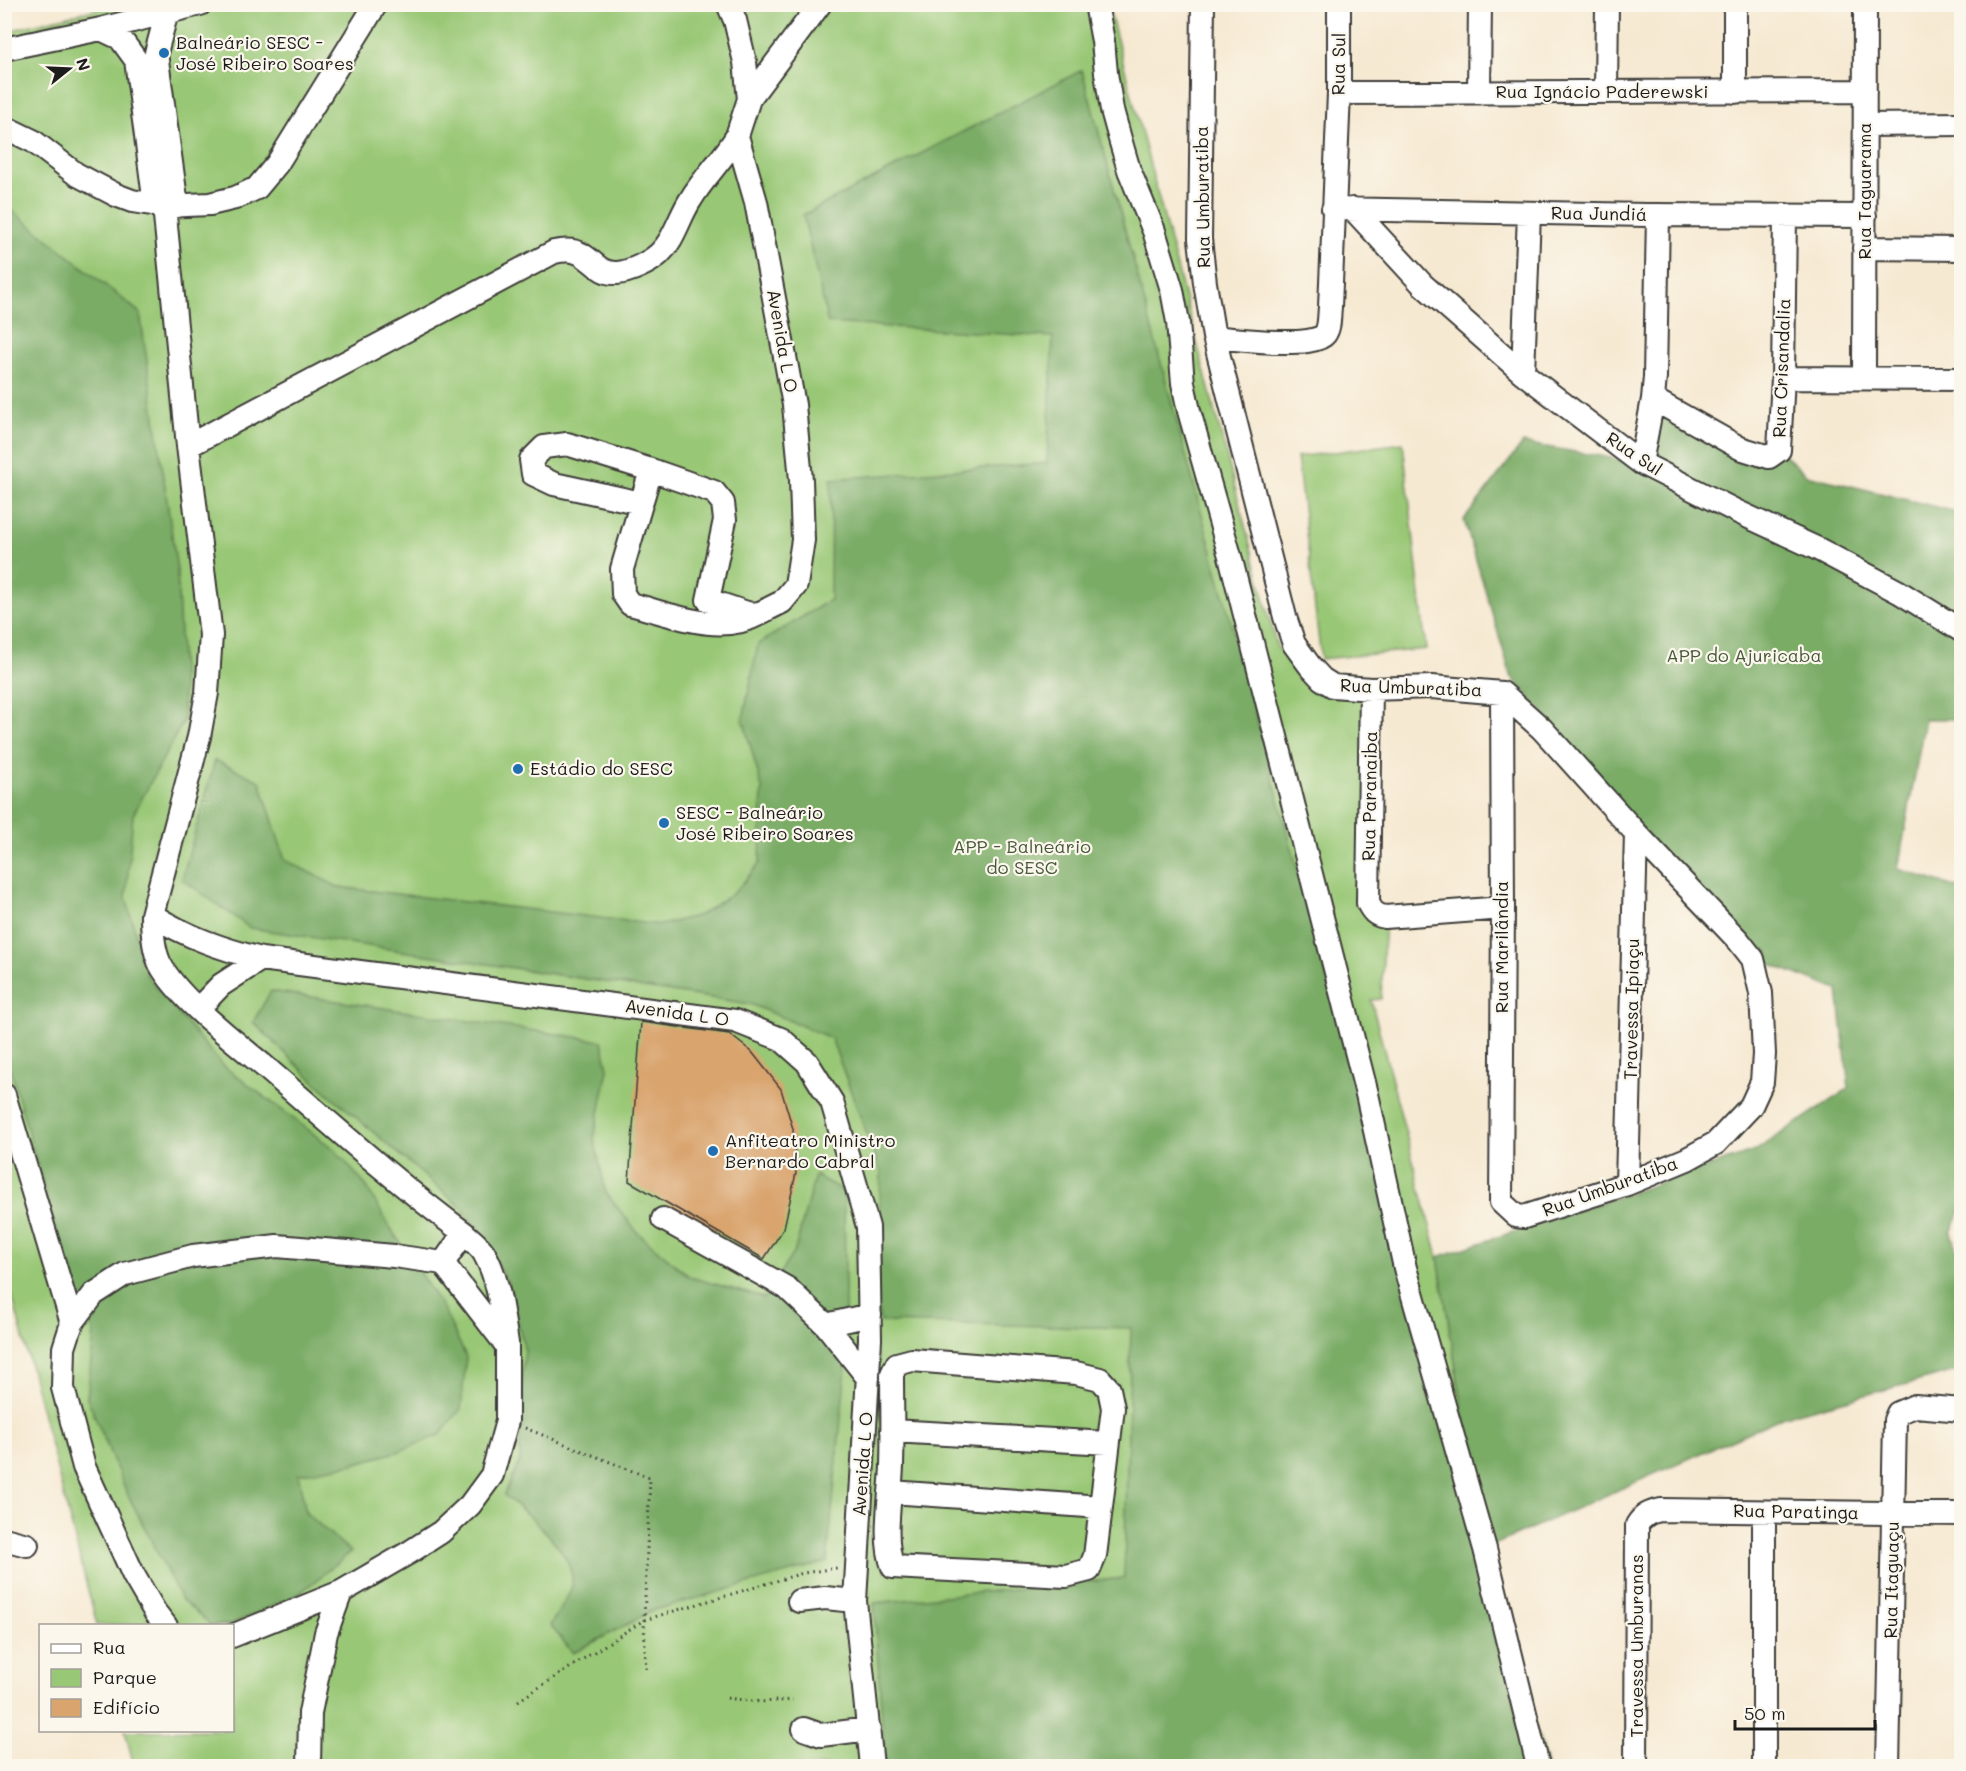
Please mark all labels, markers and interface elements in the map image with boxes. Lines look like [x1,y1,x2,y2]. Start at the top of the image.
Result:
place label: Balneário SESC - José Ribeiro Soares [176,30,354,75]
street label: Rua Sul [1325,32,1351,96]
north arrow [39,39,99,99]
marker: Balneário SESC - José Ribeiro Soares [157,46,171,60]
text: N [72,55,96,73]
street label: Rua Ignácio Paderewski [1495,79,1709,103]
street label: Rua Taguarama [1852,123,1876,259]
street label: Rua Umburatiba [1189,126,1215,268]
street label: Rua Jundiá [1551,200,1647,226]
street label: Avenida L O [762,287,804,394]
street label: Rua Crisandalia [1767,298,1795,438]
street label: Rua Sul [1602,426,1667,481]
park label: APP do Ajuricaba [1666,643,1822,667]
street label: Rua Umburatiba [1339,673,1483,701]
street label: Rua Paranaiba [1356,731,1382,861]
place label: Estádio do SESC [530,756,673,780]
marker: Estádio do SESC [511,762,525,776]
place label: SESC - Balneário José Ribeiro Soares [676,800,854,845]
marker: SESC - Balneário José Ribeiro Soares [657,816,671,830]
park label: APP - Balneário do SESC [953,834,1091,879]
street label: Rua Marilândia [1489,881,1513,1013]
street label: Travessa Ipiaçu [1618,938,1644,1080]
street label: Avenida L O [624,993,731,1031]
place label: Anfiteatro Ministro Bernardo Cabral [725,1128,896,1173]
marker: Anfiteatro Ministro Bernardo Cabral [706,1144,720,1158]
street label: Rua Umburatiba [1539,1150,1681,1222]
street label: Avenida L O [846,1411,878,1517]
street label: Rua Paratinga [1733,1498,1859,1524]
street label: Rua Itaguaçu [1878,1521,1904,1639]
street label: Travessa Umburanas [1624,1554,1648,1738]
legend [39,1624,234,1732]
text: Rua [93,1635,126,1659]
text: Parque [93,1665,157,1689]
scale bar [1735,1693,1874,1731]
text: Edifício [93,1695,160,1719]
text: 50 m [1744,1701,1786,1725]

